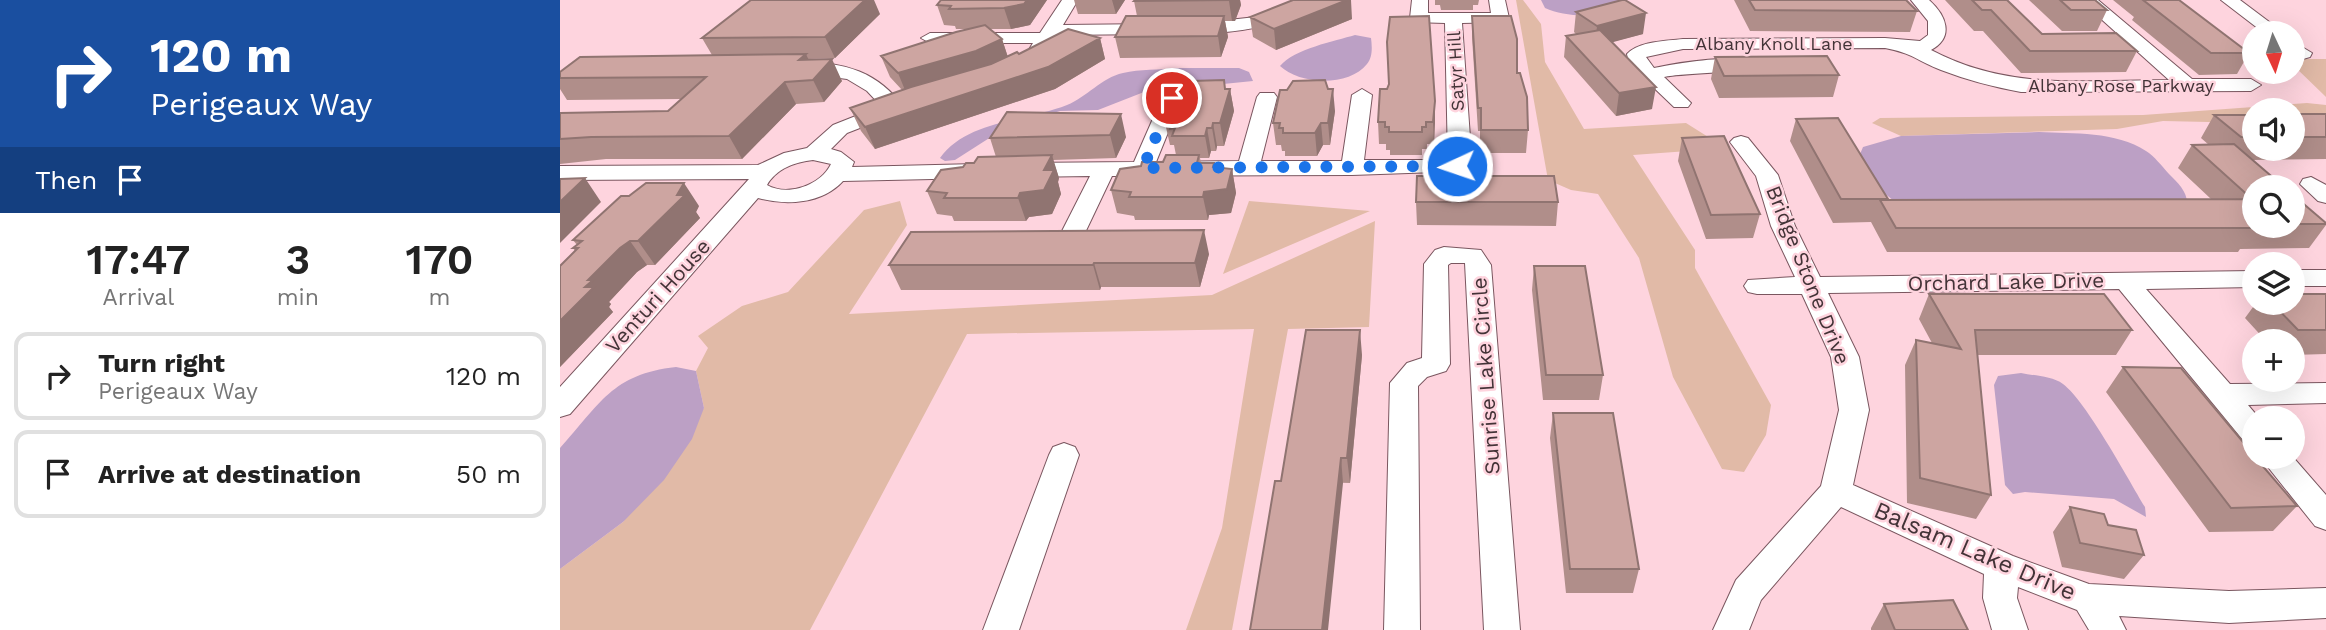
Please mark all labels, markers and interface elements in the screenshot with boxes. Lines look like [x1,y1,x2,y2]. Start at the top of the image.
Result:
north arrow [2242,21,2305,84]
map controls [2242,21,2305,469]
text: 120 m [150,26,292,84]
icon: right [35,28,126,119]
street label: Satyr Hill [1443,30,1468,112]
street label: Albany Knoll Lane [1695,33,1853,54]
pin [1142,68,1202,128]
street label: Albany Rose Parkway [2028,75,2215,96]
icon: arrive [1153,79,1191,117]
text: Perigeaux Way [150,85,372,123]
button: sound [2242,98,2305,161]
position arrow [1420,129,1494,203]
icon: arrive [111,161,149,199]
text: Then [35,165,97,195]
button: search [2242,175,2305,238]
street label: Bridge Stone Drive [1761,182,1856,368]
street label: Venturi House [600,234,715,358]
text: 17:47 [86,235,190,284]
text: 3 [285,235,310,284]
text: 170 [405,235,473,284]
button: layers [2242,252,2305,315]
street label: Orchard Lake Drive [1908,267,2104,296]
street label: Sunrise Lake Circle [1466,277,1505,475]
text: Arrival [102,284,174,311]
text: min [277,284,319,311]
text: m [429,284,450,311]
button: + [2242,329,2305,392]
text: Turn right [98,348,225,378]
icon: right [39,357,77,395]
text: 120 m [446,361,521,391]
text: Perigeaux Way [98,378,258,405]
button: − [2242,406,2305,469]
icon: arrive [39,455,77,493]
text: Arrive at destination [98,459,361,489]
text: 50 m [456,459,521,489]
street label: Balsam Lake Drive [1870,496,2080,606]

